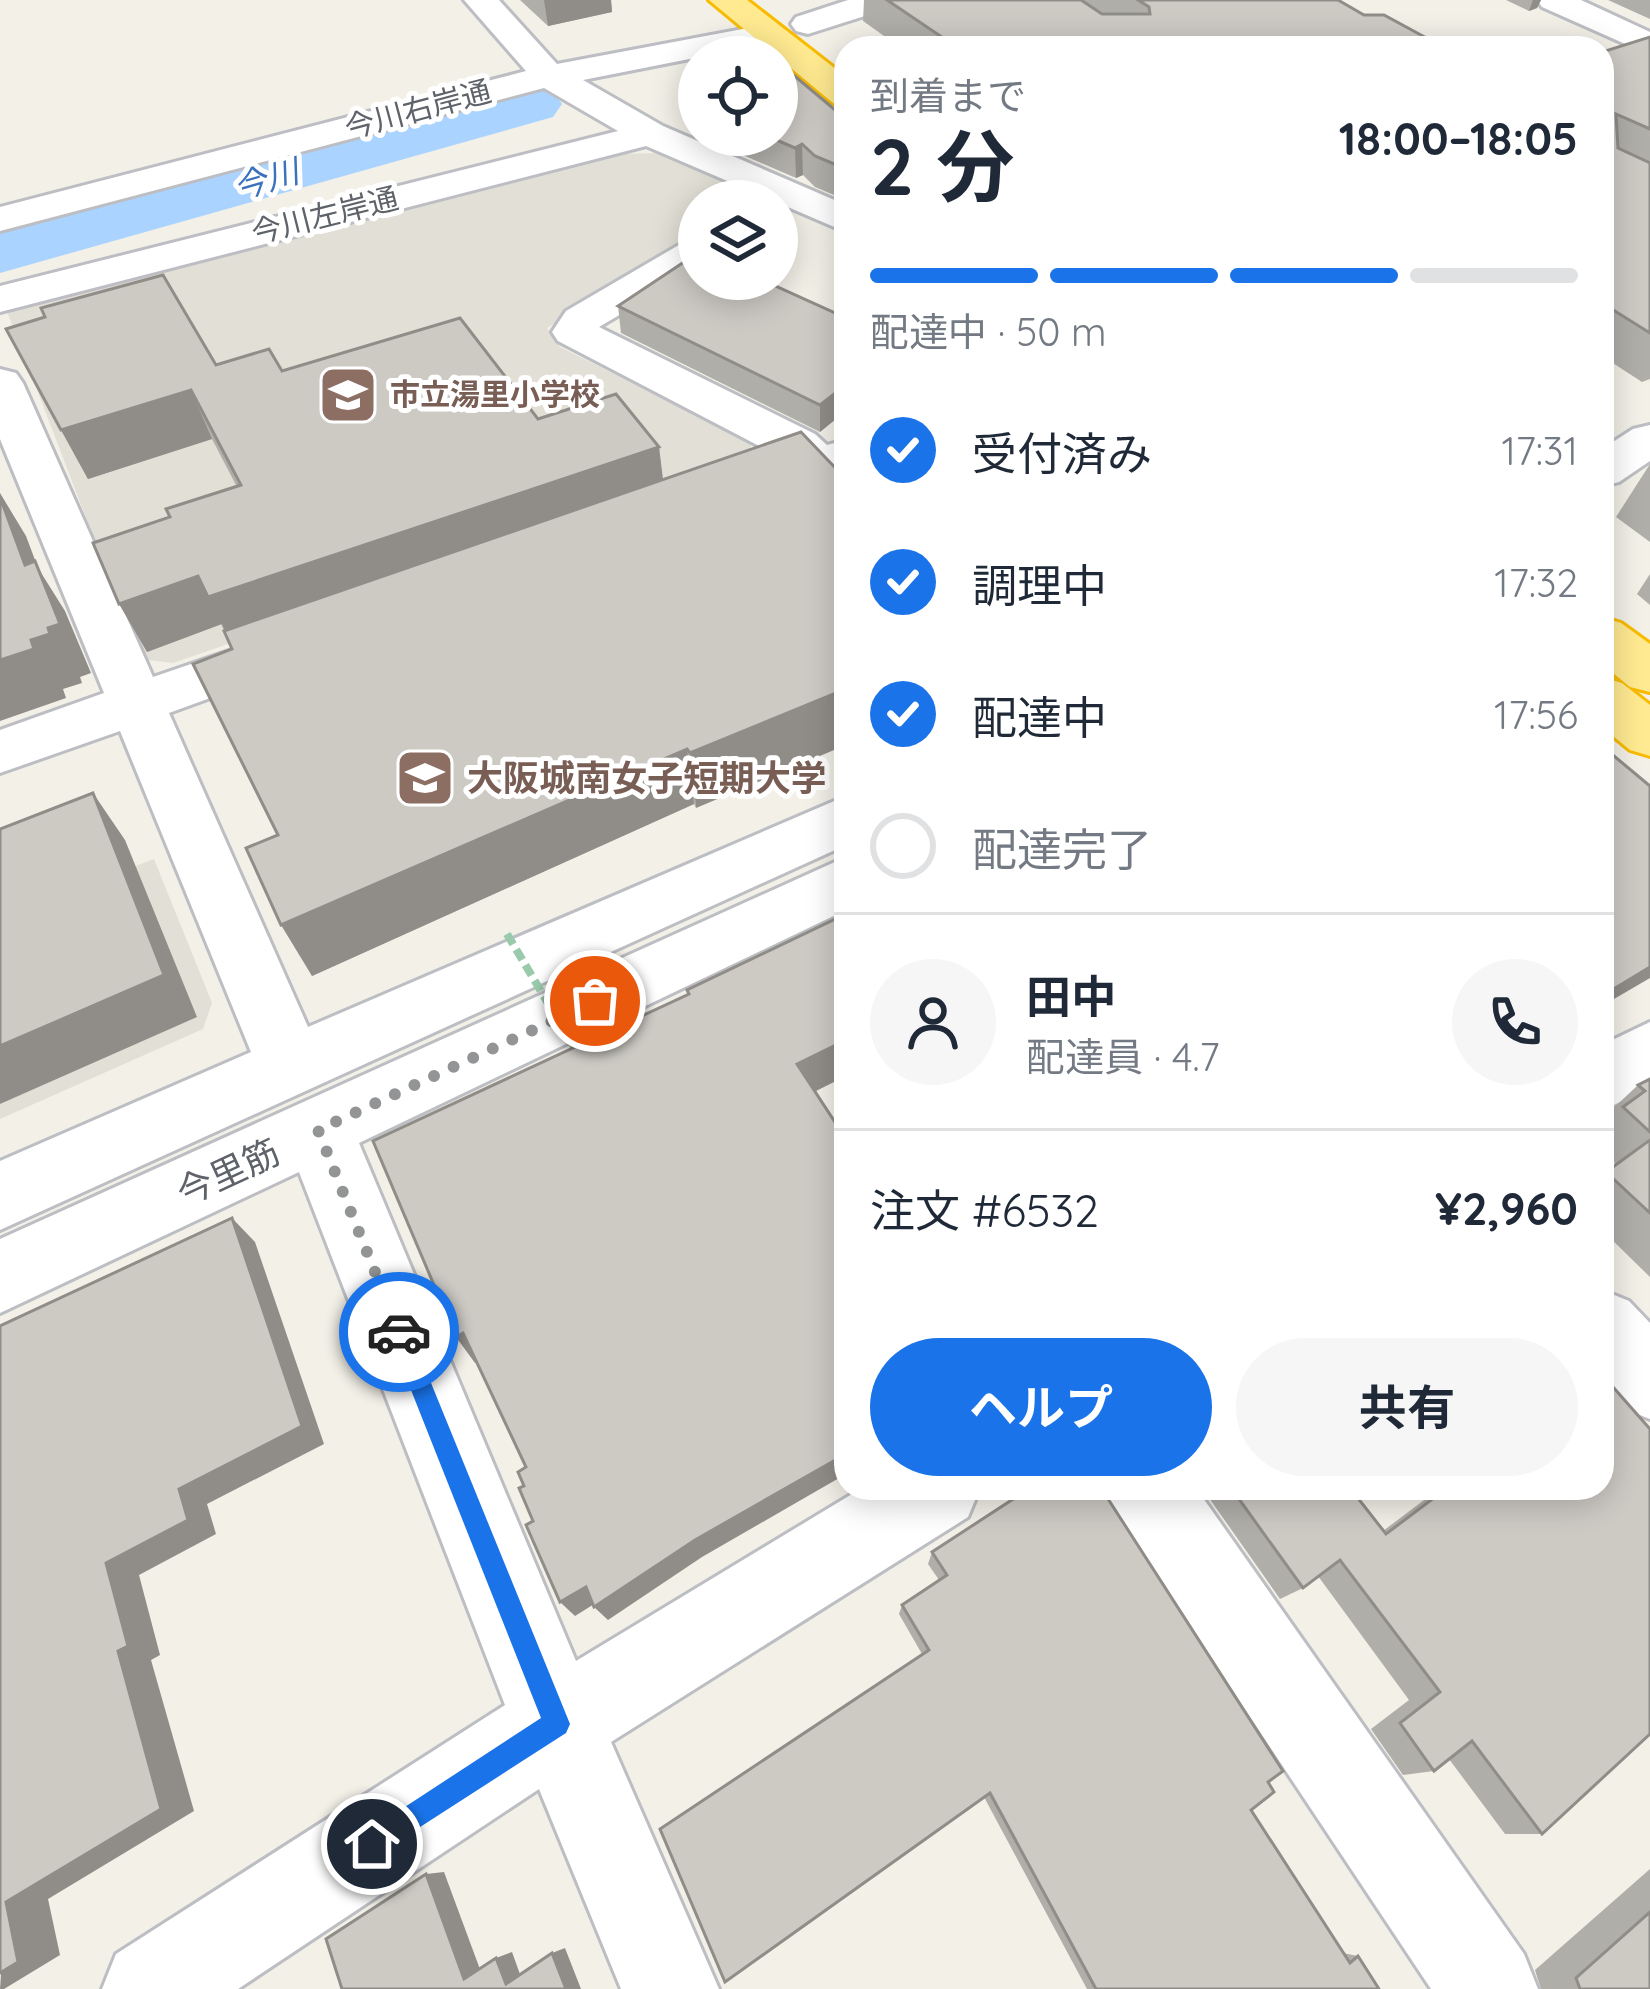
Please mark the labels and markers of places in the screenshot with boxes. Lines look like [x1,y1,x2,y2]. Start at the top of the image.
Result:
school or university icon: 市立湯里小学校 [317,364,379,426]
place label: 市立湯里小学校 [390,375,600,413]
school or university icon: 大阪城南女子短期大学 [394,747,456,809]
place label: 大阪城南女子短期大学 [467,755,827,800]
pin [544,950,646,1052]
pin [321,1793,423,1895]

